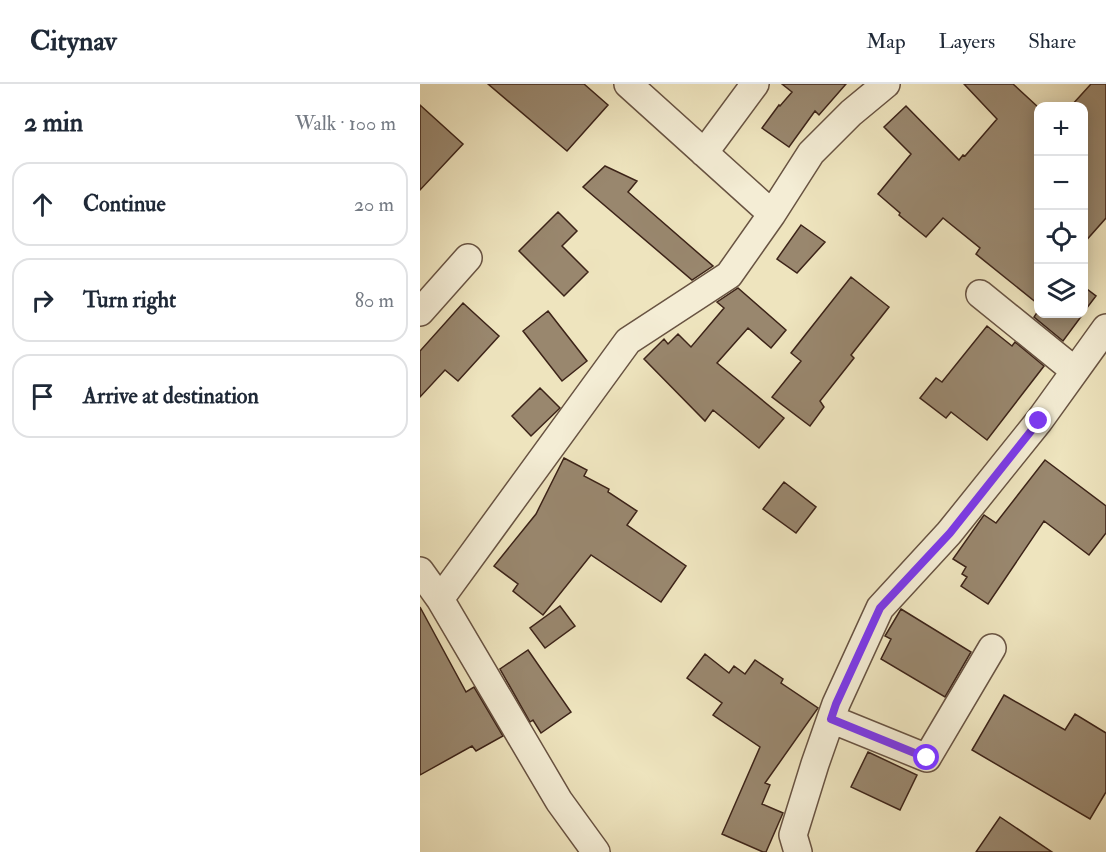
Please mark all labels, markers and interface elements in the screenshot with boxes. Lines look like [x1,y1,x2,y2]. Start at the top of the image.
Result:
text: Citynav [30,24,117,59]
text: Map [866,28,906,55]
text: Layers [939,28,995,55]
text: Share [1028,28,1076,55]
map controls [1034,102,1088,318]
button: + [1034,102,1088,156]
text: 2 min [24,107,83,139]
text: Walk · 100 m [295,111,396,136]
button: − [1034,156,1088,210]
icon: ahead [26,188,59,221]
text: Continue [83,190,166,218]
text: 20 m [354,192,394,217]
button: locate [1034,210,1088,264]
button: layers [1034,264,1088,318]
icon: right [26,284,59,317]
text: Turn right [83,286,176,314]
text: 80 m [355,288,394,313]
icon: arrive [26,380,59,413]
text: Arrive at destination [83,382,259,410]
route end [1025,407,1051,433]
route start [913,744,939,770]

